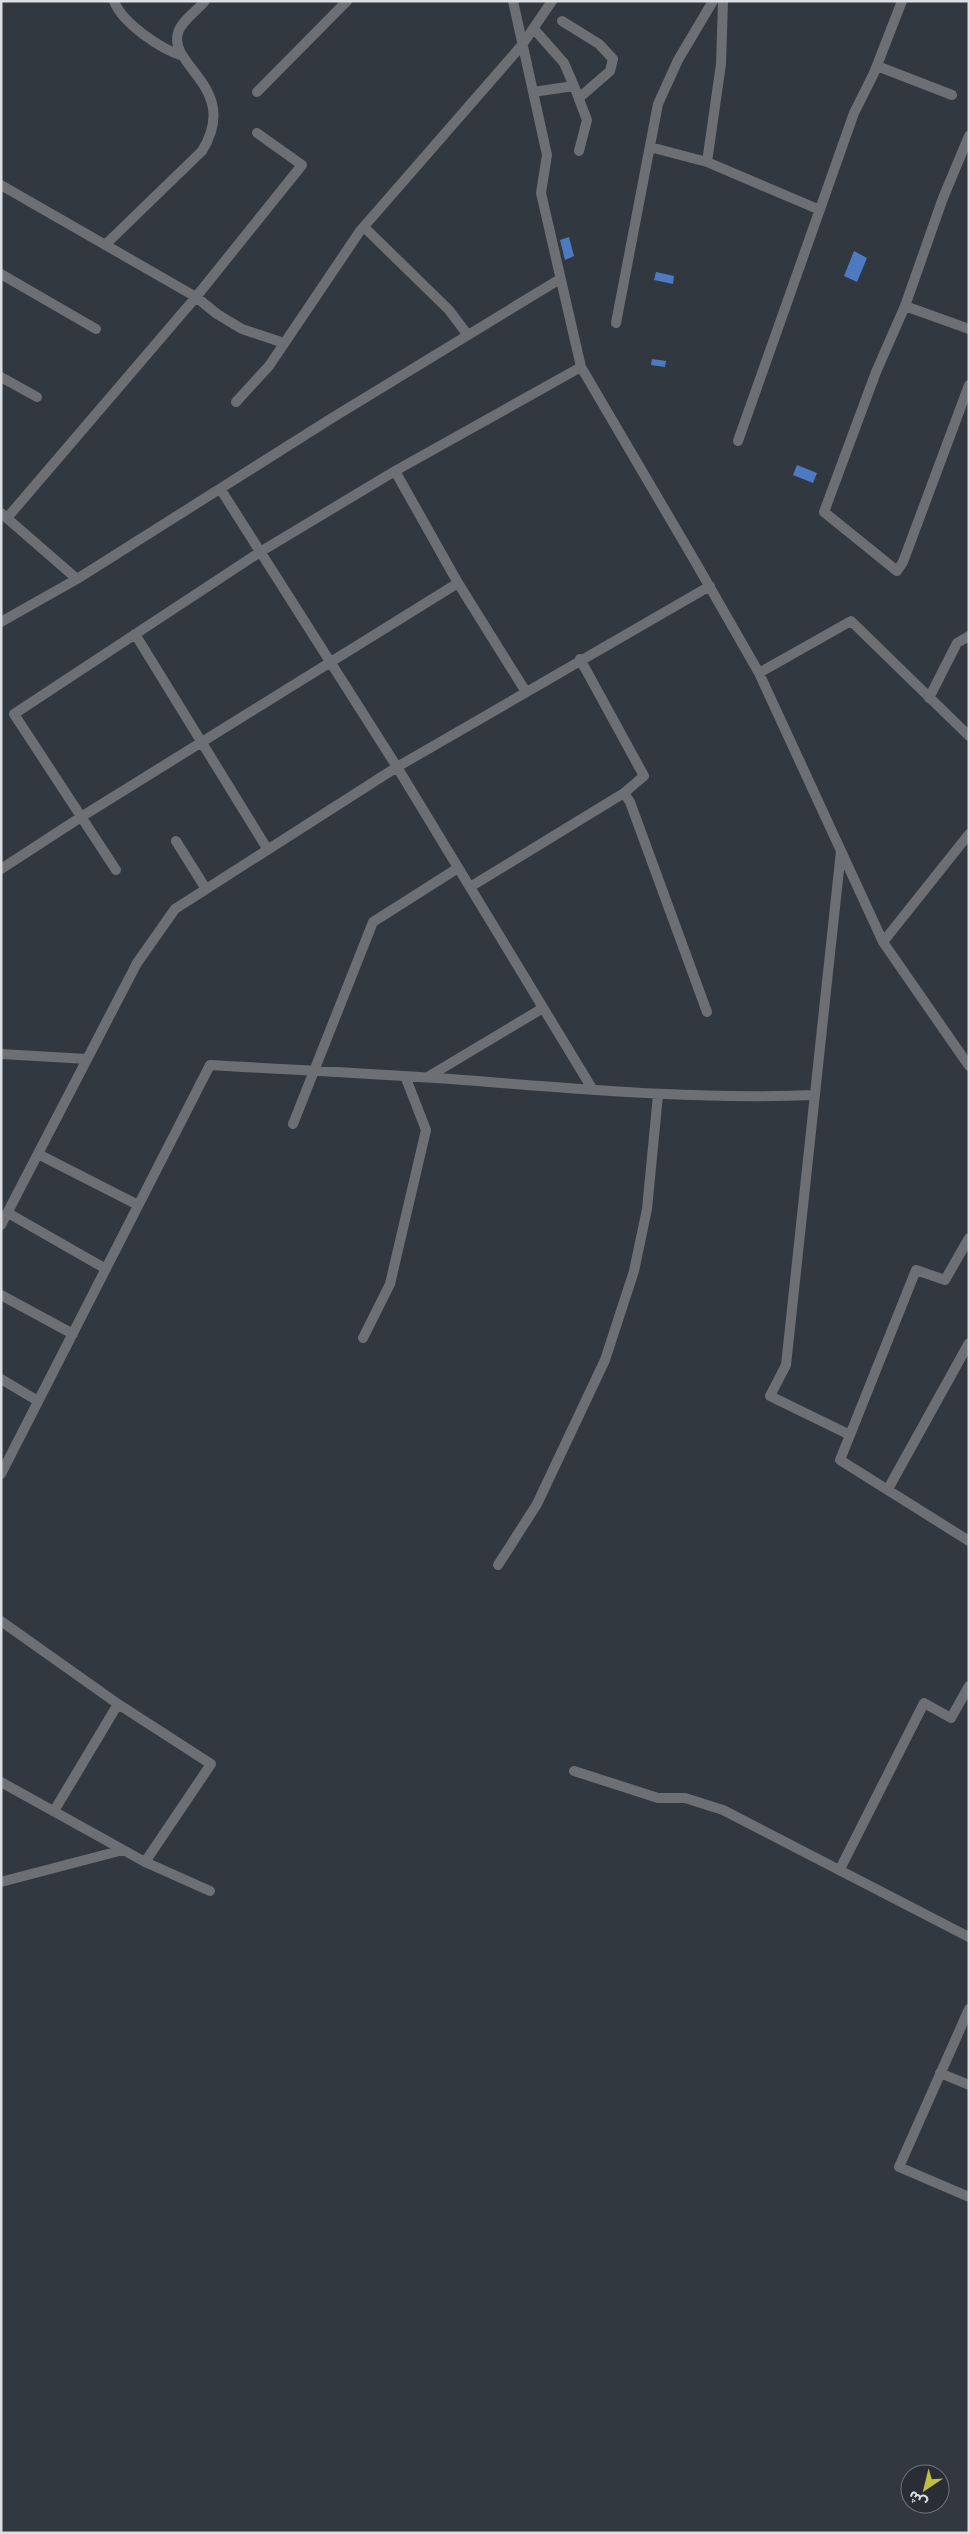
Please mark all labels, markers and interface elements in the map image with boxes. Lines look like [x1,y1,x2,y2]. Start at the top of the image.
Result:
north arrow [900,2464,950,2514]
text: ش [905,2487,931,2513]

